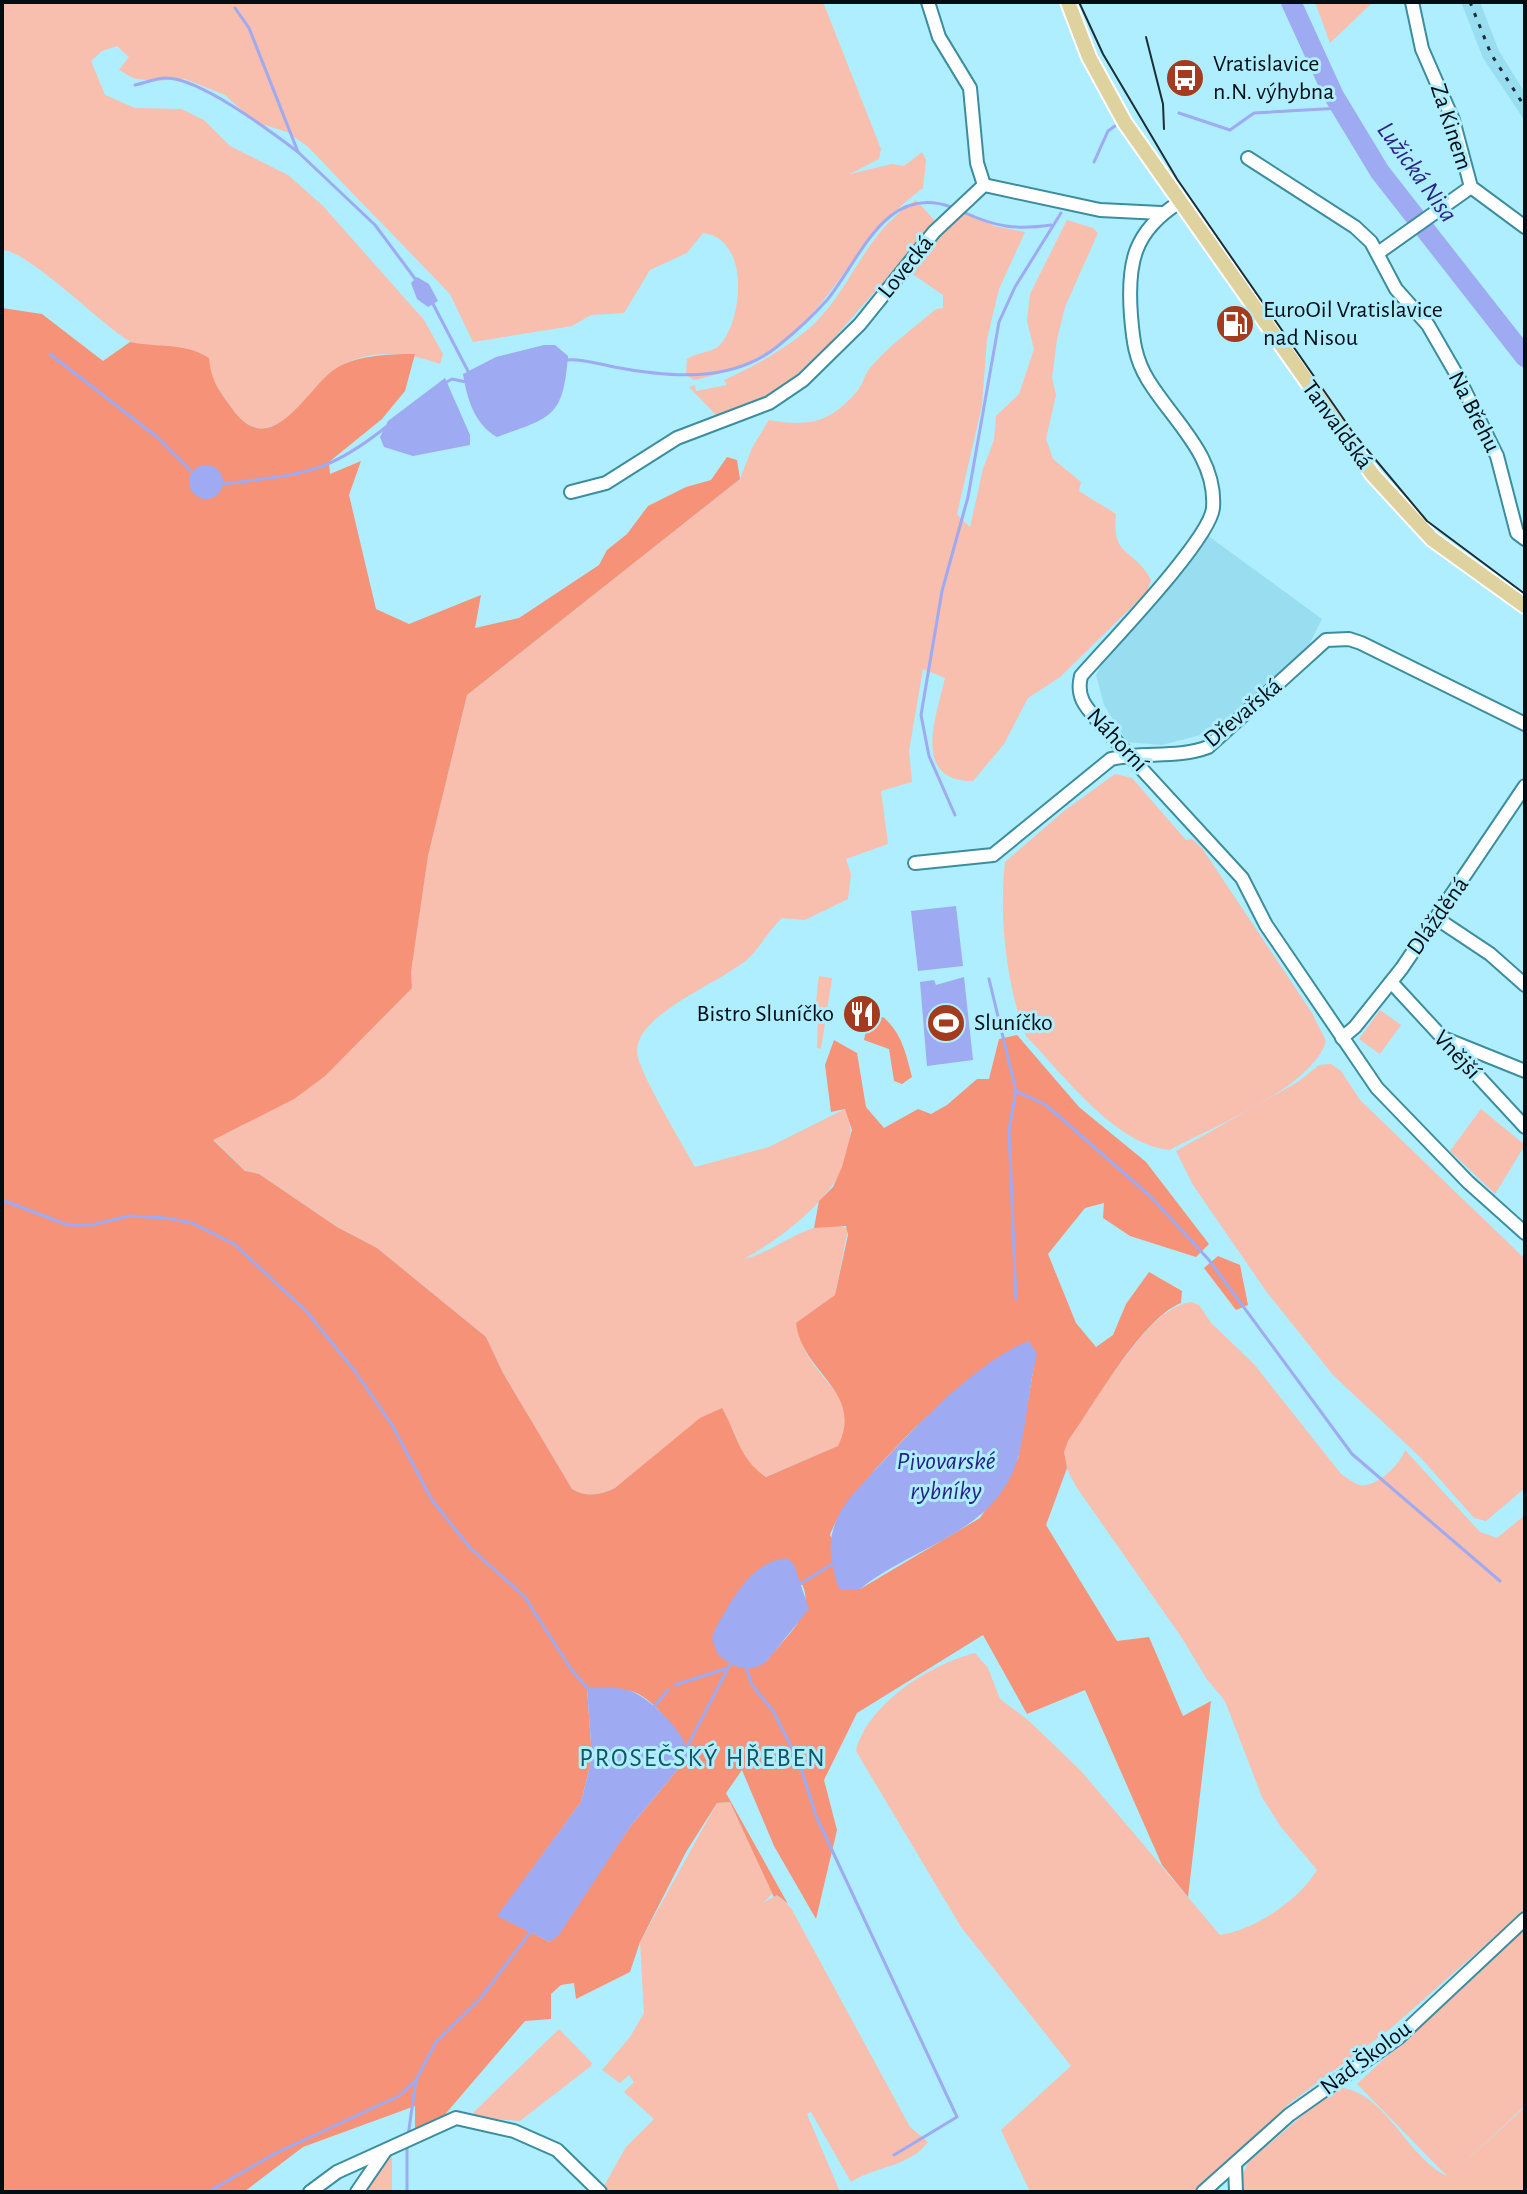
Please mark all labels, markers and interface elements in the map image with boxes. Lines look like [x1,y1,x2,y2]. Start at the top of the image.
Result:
place label: Vratislavice n.N. výhybna [1213,52,1334,104]
bus stop icon: Vratislavice n.N. výhybna [1164,57,1206,99]
street label: Za Kinem [1426,81,1476,173]
water label: Lužická Nisa [1372,117,1462,227]
street label: Lovecká [874,231,938,303]
place label: EuroOil Vratislavice nad Nisou [1263,298,1443,350]
fuel station icon: EuroOil Vratislavice nad Nisou [1214,303,1256,345]
street label: Na Břehu [1444,368,1504,456]
street label: Tanvaldská [1297,376,1377,474]
street label: Dřevařská [1200,674,1286,752]
street label: Náhorní [1082,704,1152,776]
street label: Dlážděná [1403,873,1473,959]
restaurant icon: Bistro Sluníčko [841,993,883,1035]
place label: Bistro Sluníčko [697,1002,834,1026]
sports icon: Sluníčko [925,1002,967,1044]
place label: Sluníčko [974,1011,1053,1035]
street label: Vnější [1429,1026,1485,1084]
water label: Pivovarské rybníky [896,1448,996,1504]
district label: PROSEČSKÝ HŘEBEN [579,1743,827,1771]
street label: Nad Školou [1316,2015,1416,2100]

